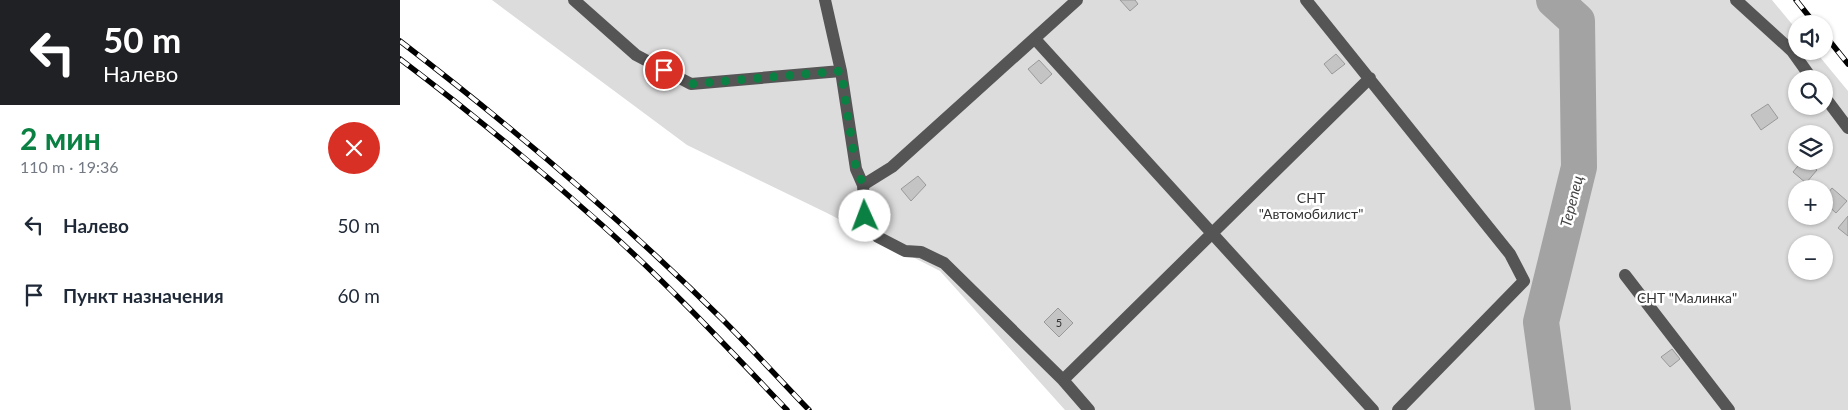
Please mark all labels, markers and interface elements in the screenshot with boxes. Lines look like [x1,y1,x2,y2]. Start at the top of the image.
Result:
map controls [1788,15,1833,280]
button: sound [1788,15,1833,60]
text: 50 m [103,18,181,60]
icon: left [20,20,85,85]
pin [643,49,685,91]
icon: arrive [650,56,678,84]
text: Налево [103,60,178,87]
button: search [1788,70,1833,115]
text: 2 мин [20,120,101,156]
button: close [328,122,380,174]
button: layers [1788,125,1833,170]
text: 110 m · 19:36 [20,157,119,176]
water label: Терепец [1556,173,1586,229]
button: + [1788,180,1833,225]
position arrow [838,189,890,241]
park label: СНТ "Автомобилист" [1259,189,1363,222]
icon: left [20,211,48,239]
text: Налево [63,214,129,237]
text: 50 m [337,214,380,237]
button: − [1788,235,1833,280]
icon: arrive [20,281,48,309]
text: Пункт назначения [63,284,224,307]
text: 60 m [337,284,380,307]
park label: СНТ "Малинка" [1637,289,1737,306]
house number: 5 [1056,316,1062,329]

